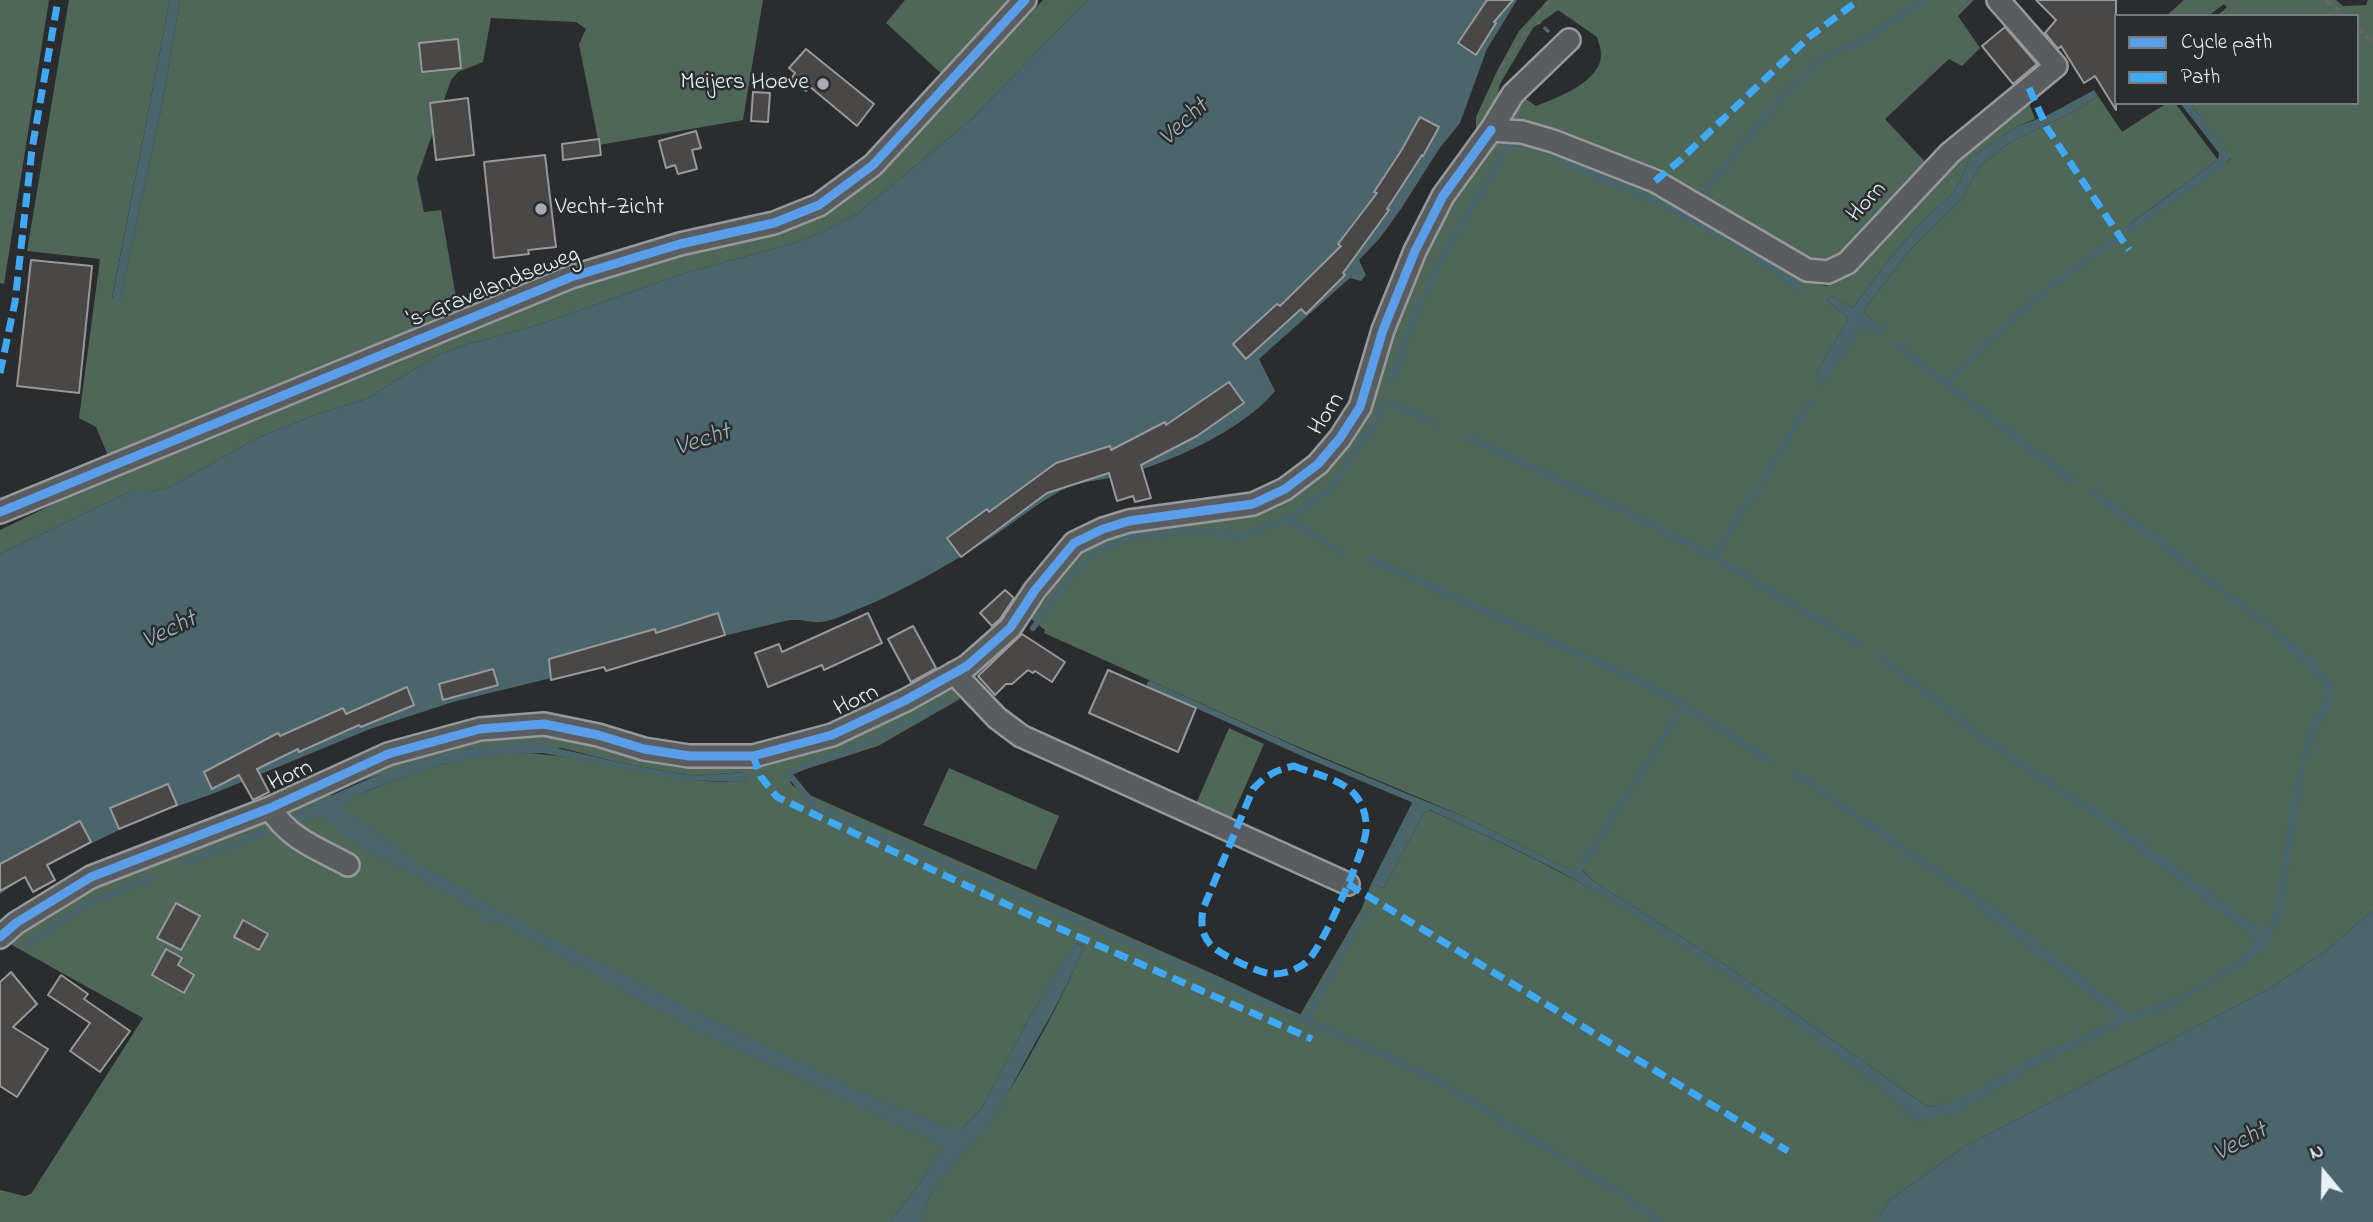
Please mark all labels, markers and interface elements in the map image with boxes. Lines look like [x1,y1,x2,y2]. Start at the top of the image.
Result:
legend [2114,14,2359,105]
text: Cycle path [2181,28,2272,58]
text: Path [2181,63,2220,93]
place label: Meijers Hoeve [680,70,809,98]
marker: Meijers Hoeve [815,76,831,92]
water label: Vecht [1154,93,1216,155]
street label: Horn [1842,176,1894,230]
place label: Vecht-Zicht [555,195,664,223]
marker: Vecht-Zicht [533,201,549,217]
street label: 's-Gravelandseweg [404,241,584,337]
street label: Horn [1303,388,1353,442]
water label: Vecht [671,418,735,466]
water label: Vecht [138,606,202,658]
street label: Horn [830,679,884,725]
street label: Horn [264,755,318,799]
water label: Vecht [2209,1117,2273,1171]
north arrow [2289,1138,2359,1208]
text: N [2307,1138,2327,1168]

